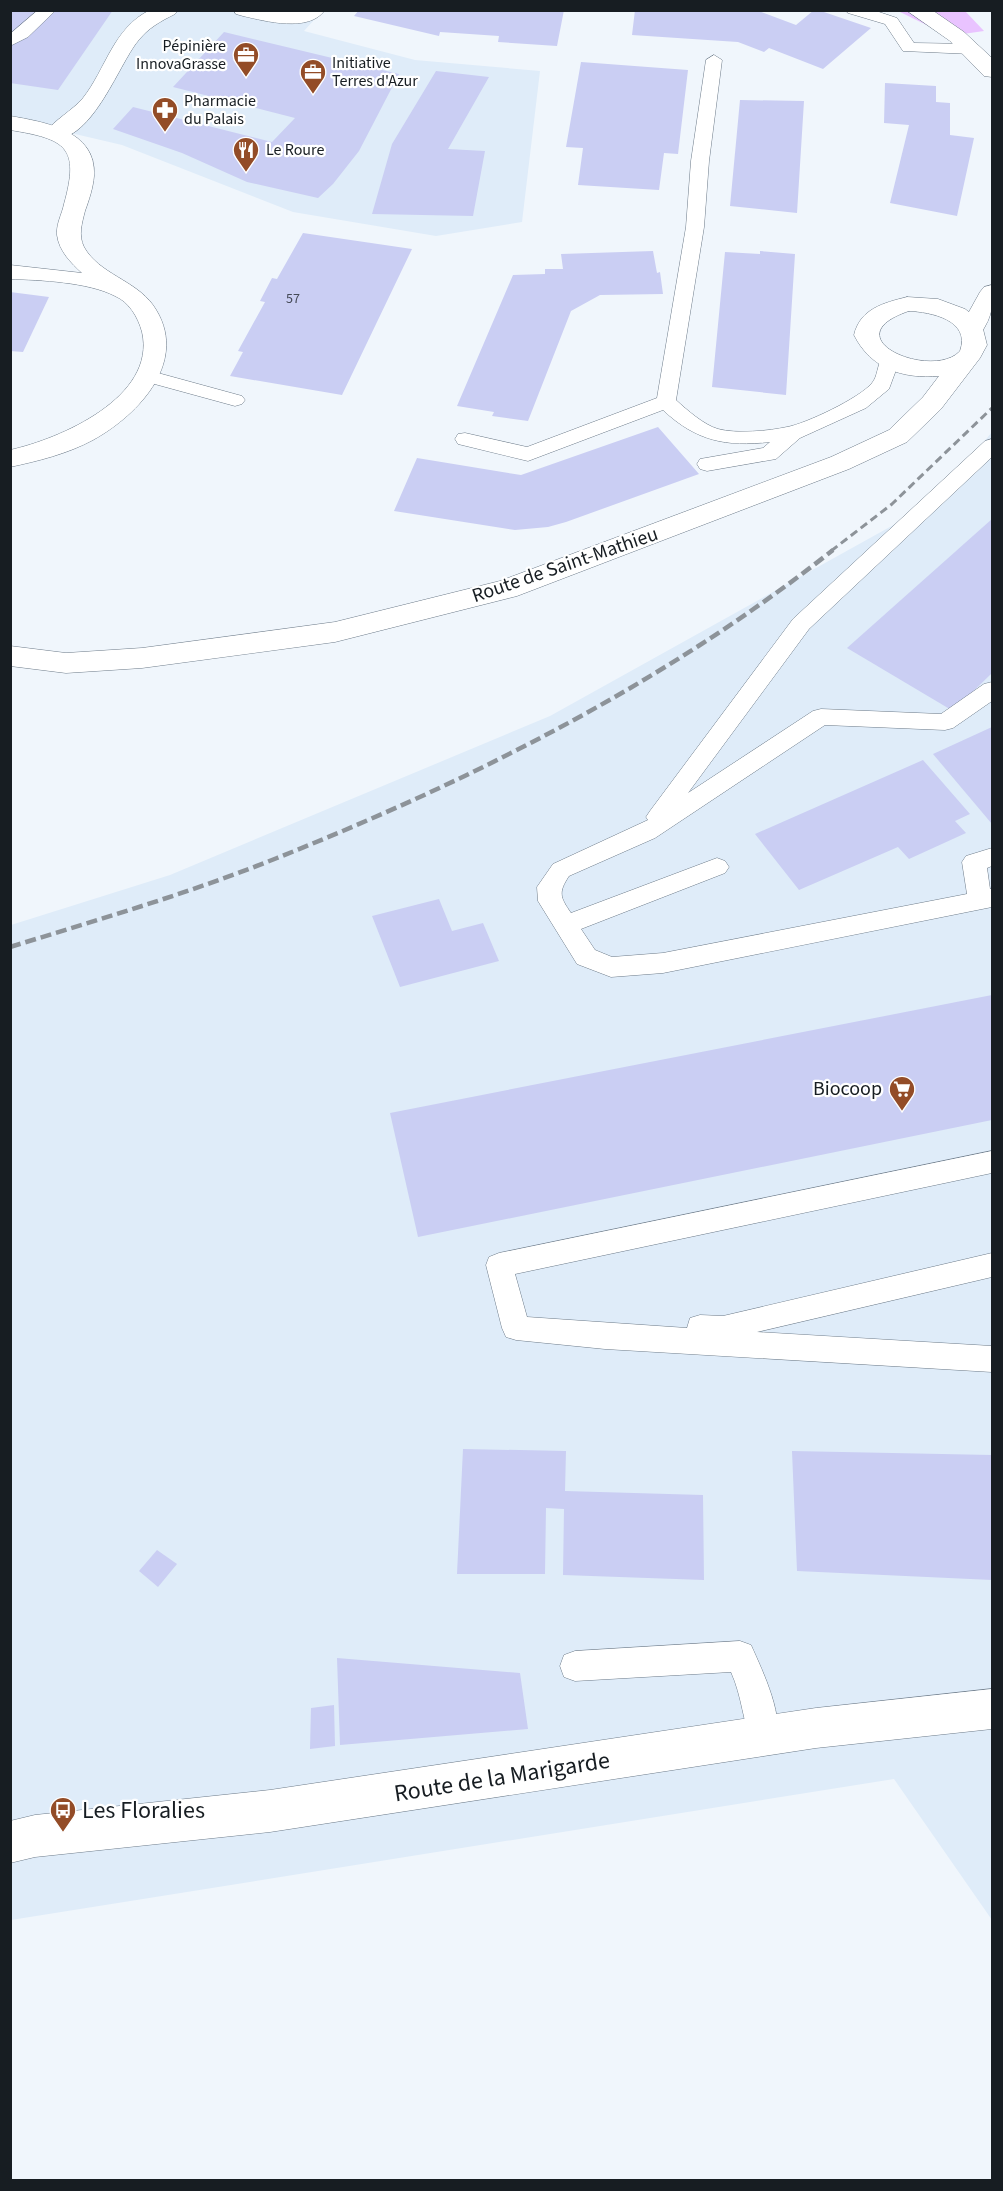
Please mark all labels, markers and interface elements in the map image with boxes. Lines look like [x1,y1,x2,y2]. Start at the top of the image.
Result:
place label: Pépinière InnovaGrasse [136,35,226,75]
office icon: Pépinière InnovaGrasse [231,40,261,78]
place label: Initiative Terres d'Azur [332,52,418,92]
office icon: Initiative Terres d'Azur [298,57,328,95]
place label: Pharmacie du Palais [184,90,256,130]
pharmacy icon: Pharmacie du Palais [150,95,180,133]
restaurant icon: Le Roure [231,135,261,173]
place label: Le Roure [266,139,324,161]
house number: 57 [286,289,300,309]
street label: Route de Saint-Mathieu [468,520,662,610]
supermarket icon: Biocoop [887,1074,917,1112]
place label: Biocoop [813,1075,882,1103]
street label: Route de la Marigarde [392,1743,612,1811]
place label: Les Floralies [82,1793,205,1828]
bus stop icon: Les Floralies [48,1795,78,1833]

